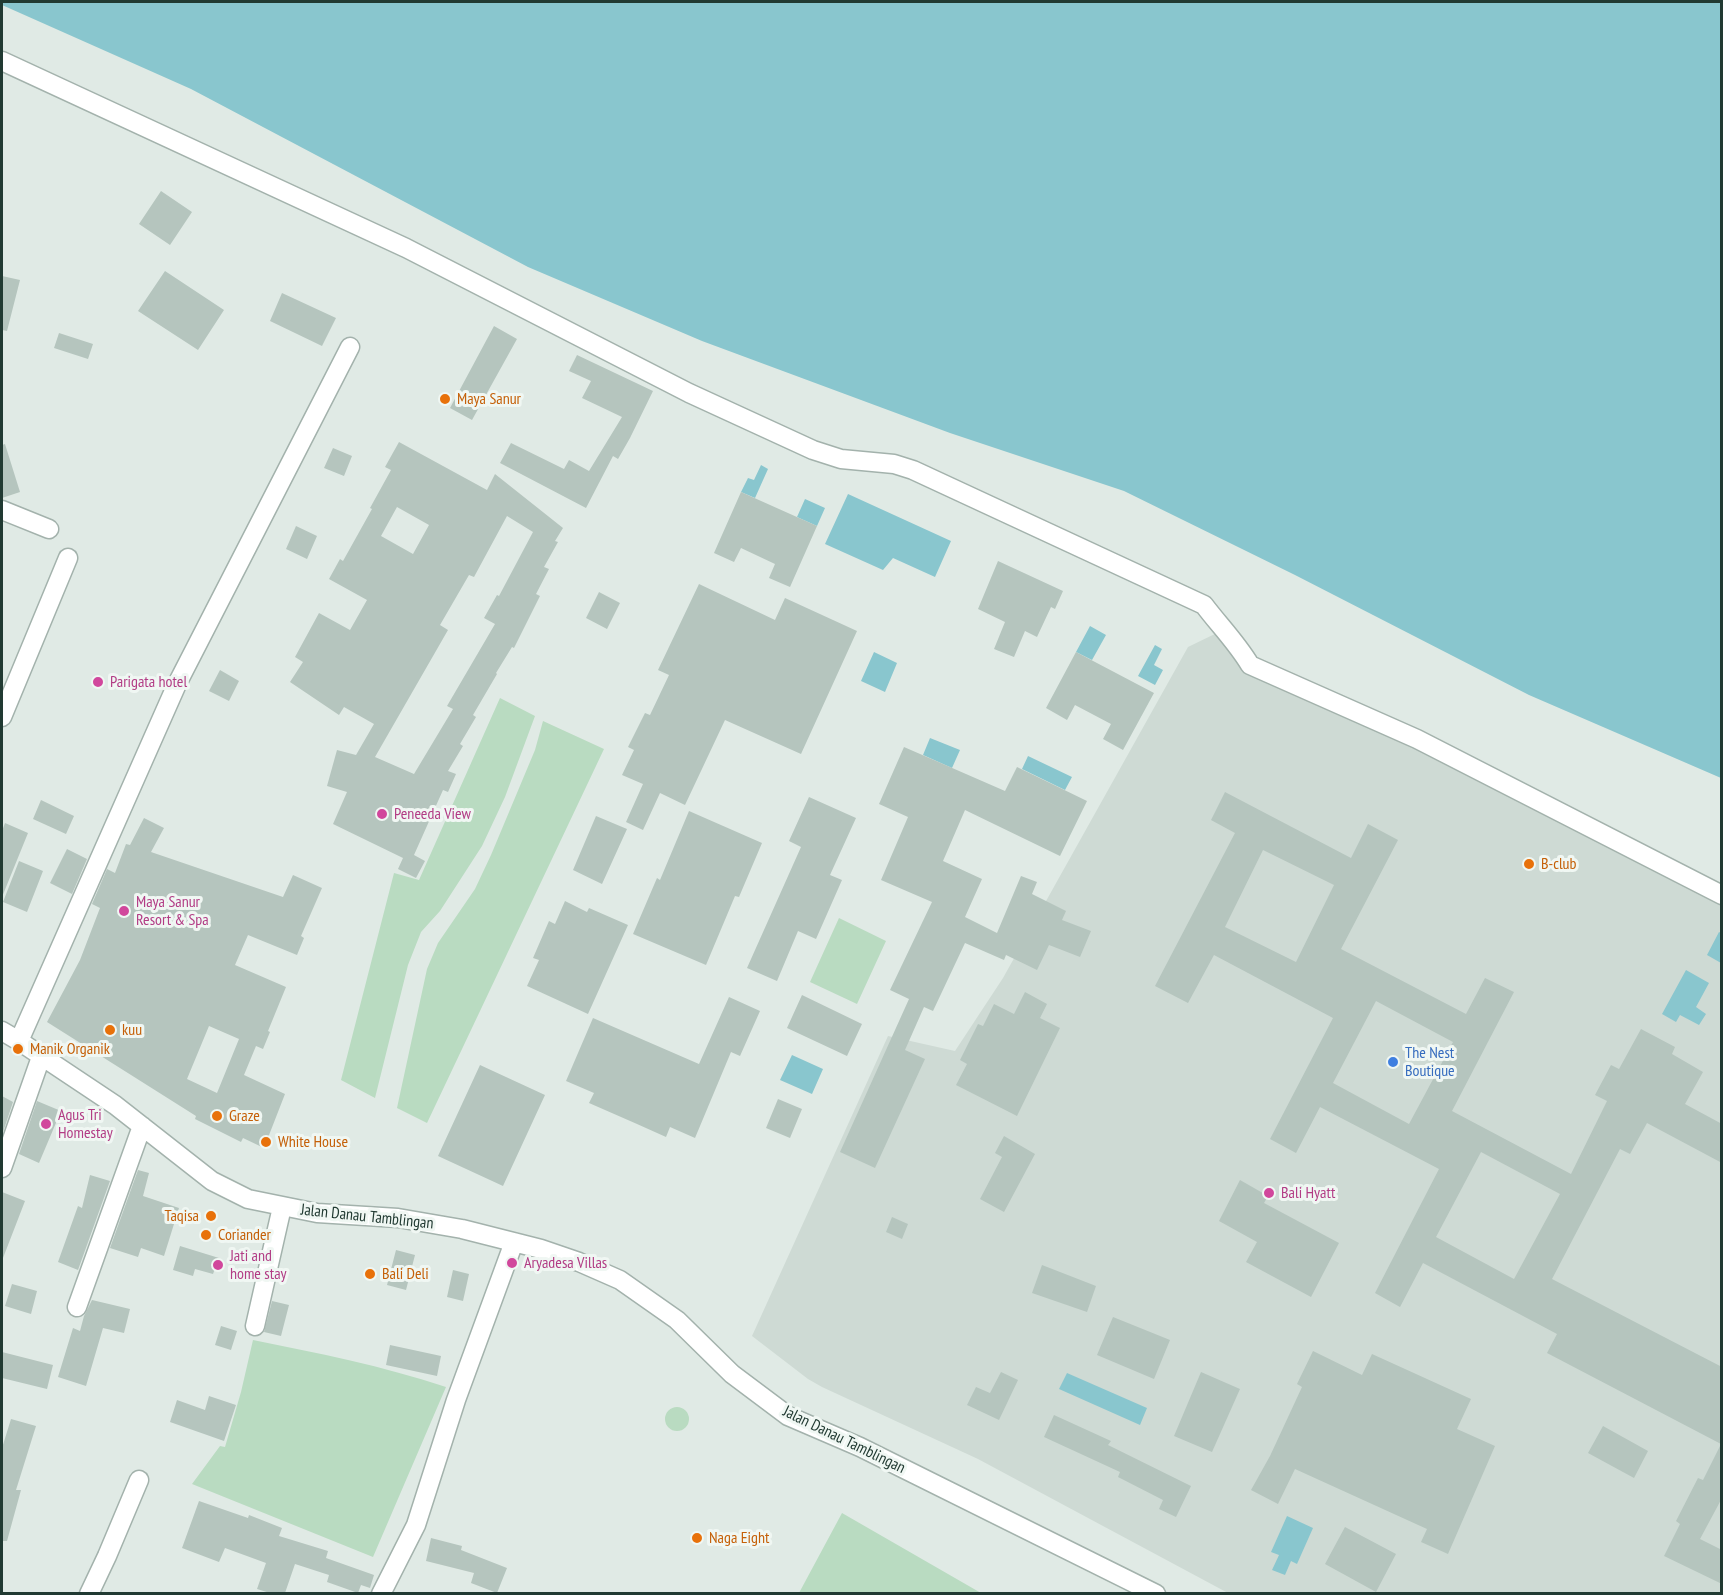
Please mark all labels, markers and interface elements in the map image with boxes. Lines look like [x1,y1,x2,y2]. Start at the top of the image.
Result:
place label: Maya Sanur [457,389,521,409]
marker: Maya Sanur [438,392,452,406]
place label: Parigata hotel [110,672,187,692]
marker: Parigata hotel [91,675,105,689]
place label: Peneeda View [394,804,471,824]
marker: Peneeda View [375,807,389,821]
place label: B-club [1541,854,1577,874]
marker: B-club [1522,857,1536,871]
place label: Maya Sanur Resort & Spa [136,892,209,930]
marker: Maya Sanur Resort & Spa [117,904,131,918]
place label: kuu [122,1020,142,1040]
marker: kuu [103,1023,117,1037]
place label: Manik Organik [30,1039,110,1059]
marker: Manik Organik [11,1042,25,1056]
place label: The Nest Boutique [1405,1043,1455,1081]
marker: The Nest Boutique [1386,1055,1400,1069]
place label: Agus Tri Homestay [58,1105,113,1143]
place label: Graze [229,1106,260,1126]
marker: Graze [210,1109,224,1123]
marker: Agus Tri Homestay [39,1117,53,1131]
place label: White House [278,1132,348,1152]
marker: White House [259,1135,273,1149]
place label: Bali Hyatt [1281,1183,1335,1203]
marker: Bali Hyatt [1262,1186,1276,1200]
street label: Jalan Danau Tamblingan [300,1200,434,1234]
place label: Taqisa [165,1206,199,1226]
marker: Taqisa [204,1209,218,1223]
place label: Coriander [218,1225,271,1245]
marker: Coriander [199,1228,213,1242]
place label: Jati and home stay [230,1246,287,1284]
place label: Aryadesa Villas [524,1253,607,1273]
marker: Aryadesa Villas [505,1256,519,1270]
marker: Jati and home stay [211,1258,225,1272]
place label: Bali Deli [382,1264,429,1284]
marker: Bali Deli [363,1267,377,1281]
street label: Jalan Danau Tamblingan [780,1402,908,1478]
place label: Naga Eight [709,1528,769,1548]
marker: Naga Eight [690,1531,704,1545]

